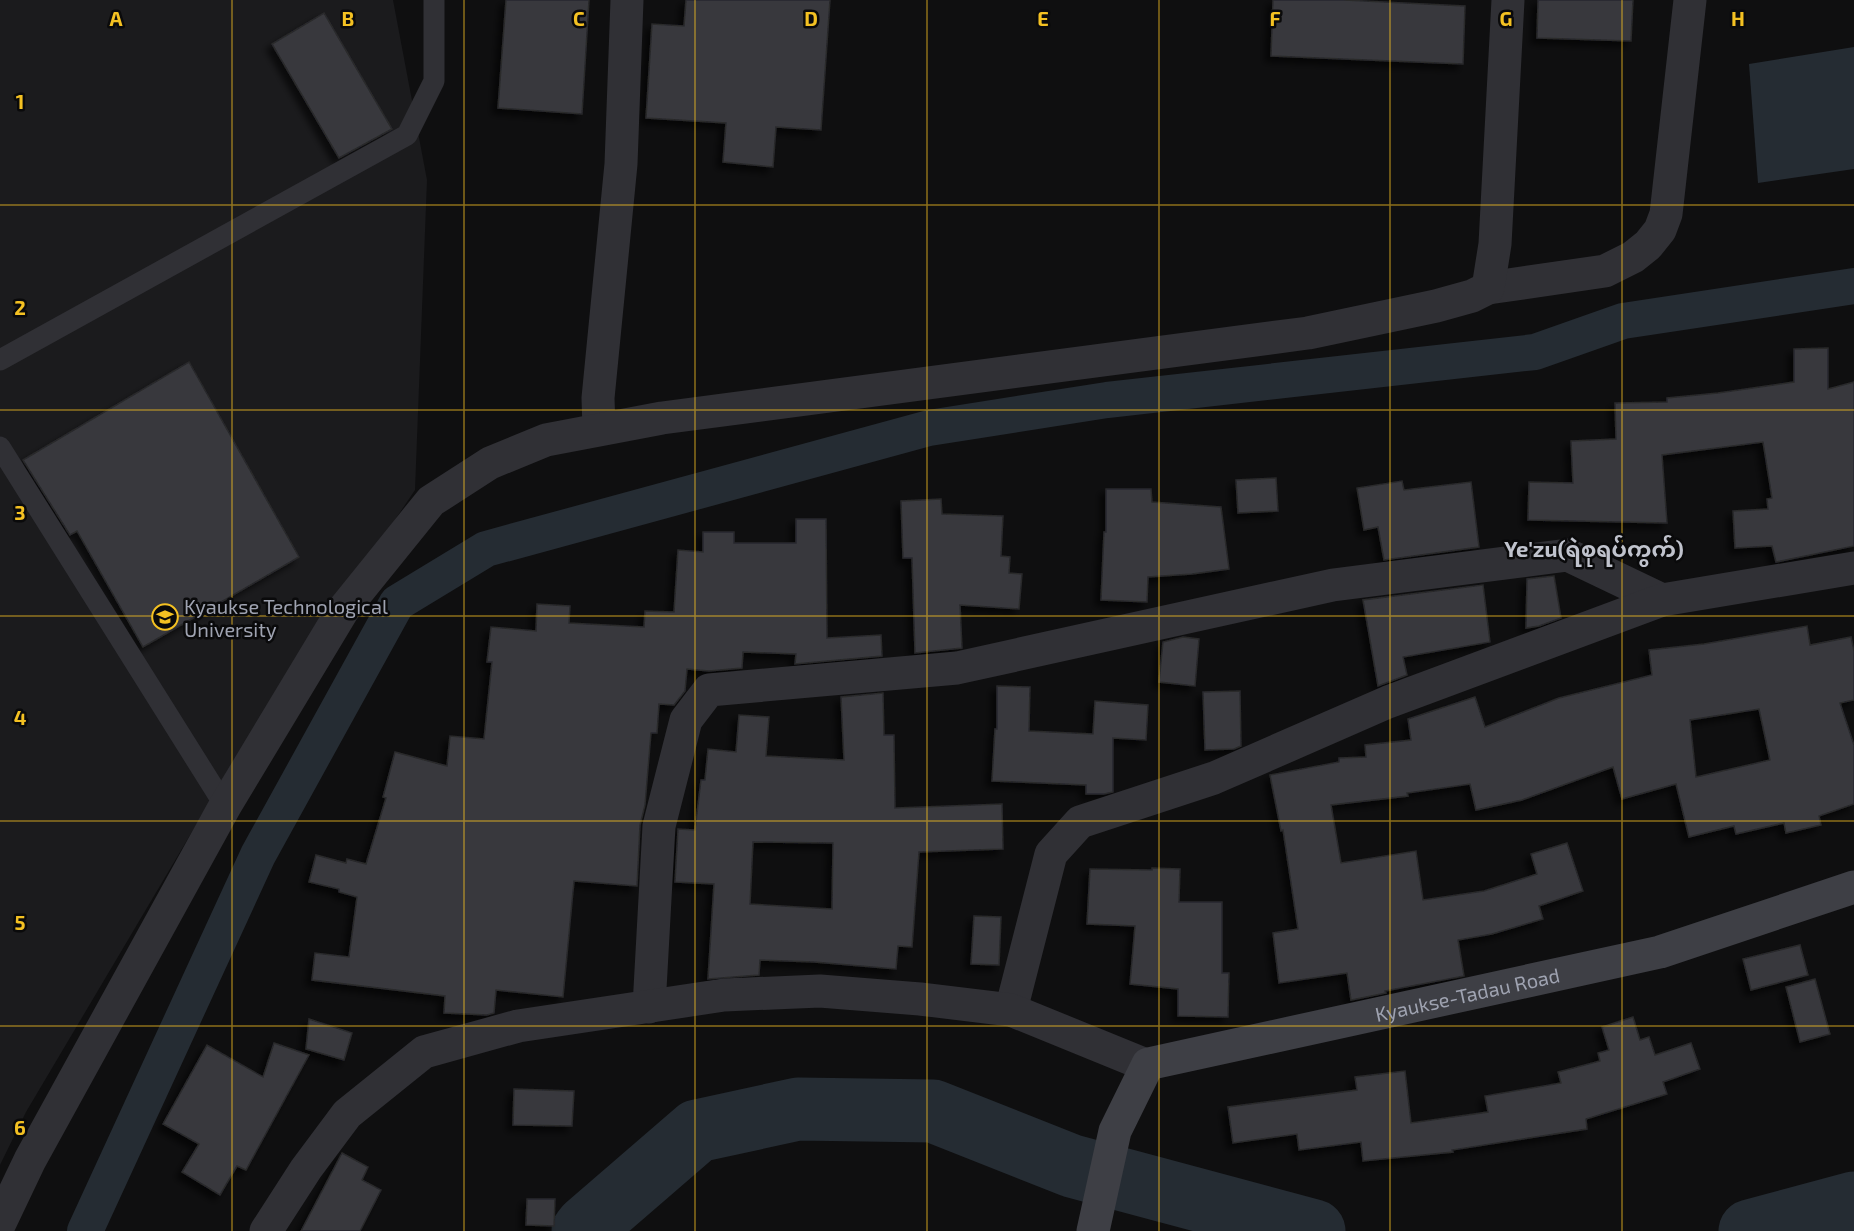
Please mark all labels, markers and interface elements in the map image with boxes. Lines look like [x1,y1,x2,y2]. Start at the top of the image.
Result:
text: A [109,6,123,30]
text: B [342,6,354,30]
text: C [573,6,585,30]
text: D [804,6,818,30]
text: E [1037,6,1049,30]
text: F [1269,6,1281,30]
text: G [1500,6,1512,30]
text: H [1731,6,1745,30]
text: 1 [16,89,24,113]
text: 2 [14,295,26,319]
text: 3 [14,500,26,524]
district label: Ye'zu(ရဲစုရပ်ကွက်) [1504,534,1684,567]
place label: Kyaukse Technological University [184,594,388,641]
school or university icon: Kyaukse Technological University [150,602,180,632]
text: 4 [14,705,27,729]
text: 5 [14,910,26,934]
street label: Kyaukse-Tadau Road [1373,962,1562,1026]
text: 6 [14,1115,26,1139]

